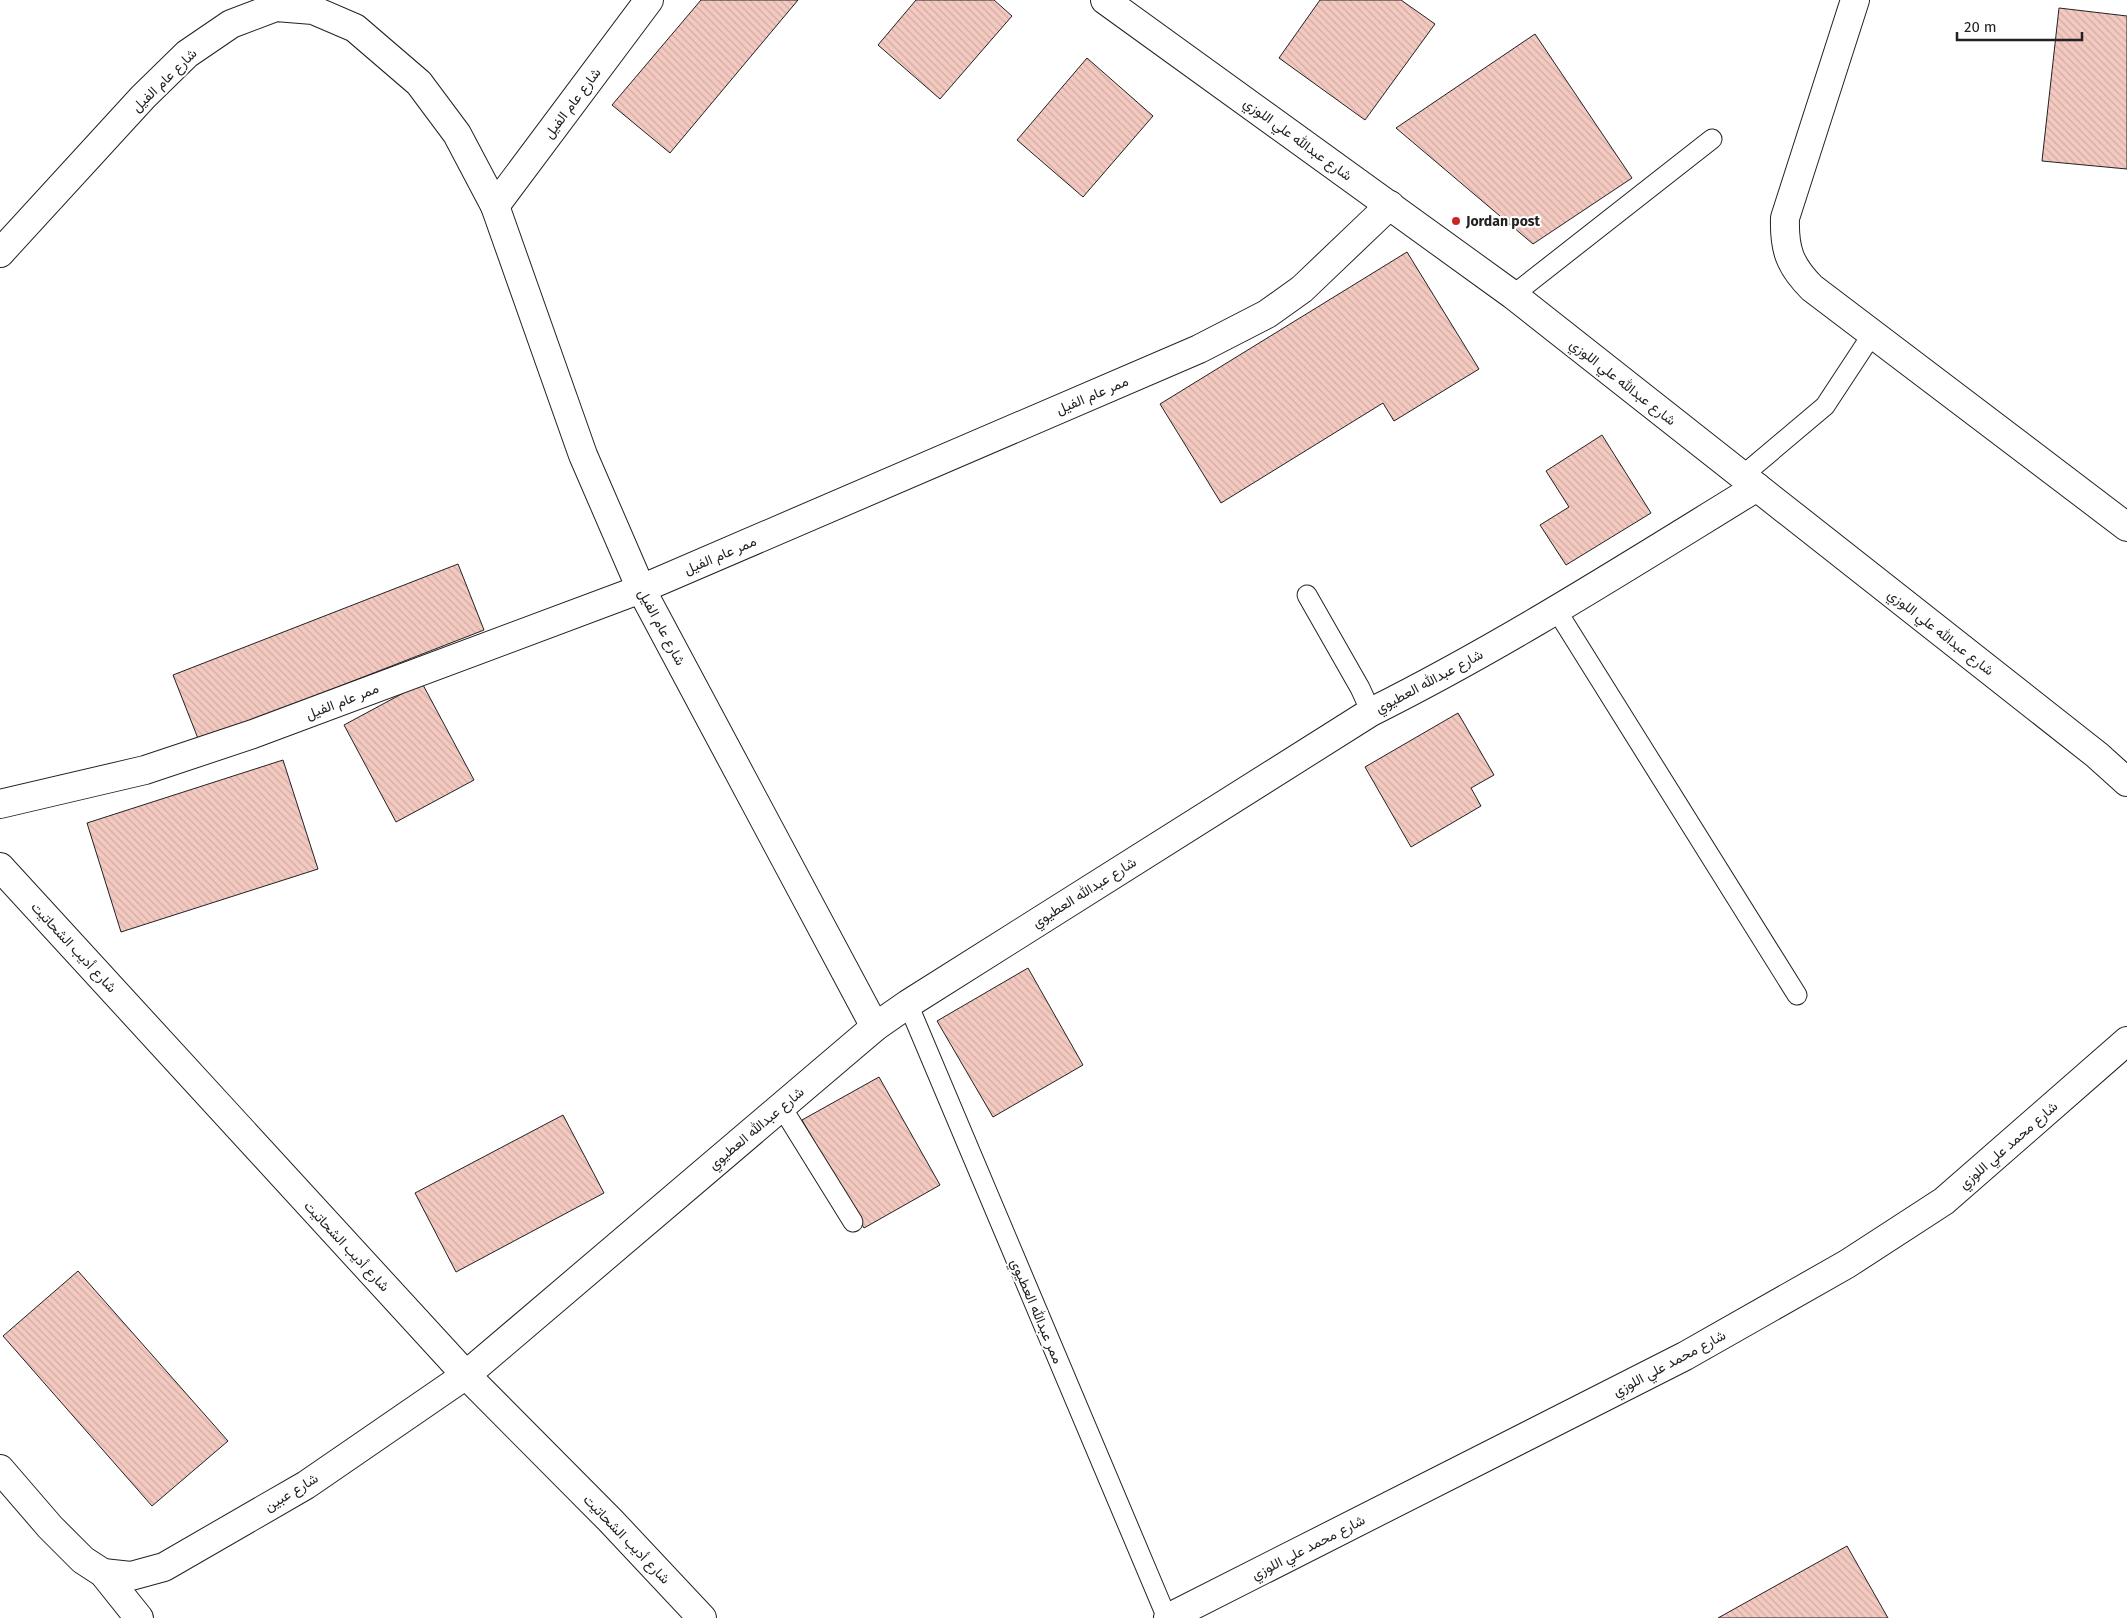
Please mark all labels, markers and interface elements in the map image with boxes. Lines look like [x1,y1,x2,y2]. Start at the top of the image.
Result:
scale bar [1957,10,2082,42]
text: 20 m [1964,18,1997,36]
street label: شارع عام الفيل [128,45,202,117]
street label: شارع عام الفيل [540,65,606,143]
street label: شارع عبدالله علي اللوزي [1238,94,1355,187]
place label: Jordan post [1465,213,1541,230]
marker: Jordan post [1450,215,1462,227]
street label: شارع عبدالله علي اللوزي [1564,336,1679,431]
street label: ممر عام الفيل [1054,373,1131,418]
street label: ممر عام الفيل [682,533,759,578]
street label: شارع عام الفيل [633,586,689,669]
street label: شارع عبدالله علي اللوزي [1882,586,1997,681]
street label: شارع عبدالله العطيوي [1372,646,1487,720]
street label: ممر عام الفيل [303,680,381,723]
street label: شارع عبدالله العطيوي [1029,854,1141,934]
street label: شارع أديب الشحاتيت [26,899,120,998]
street label: شارع عبدالله العطيوي [705,1083,809,1176]
street label: شارع محمد علي اللوزي [1955,1098,2063,1195]
street label: شارع أديب الشحاتيت [299,1198,393,1297]
street label: ممر عبدالله العطيوي [1004,1256,1066,1367]
street label: شارع محمد علي اللوزي [1610,1327,1730,1403]
street label: شارع عبين [261,1470,322,1517]
street label: شارع أديب الشحاتيت [578,1491,674,1589]
street label: شارع محمد علي اللوزي [1249,1511,1369,1586]

